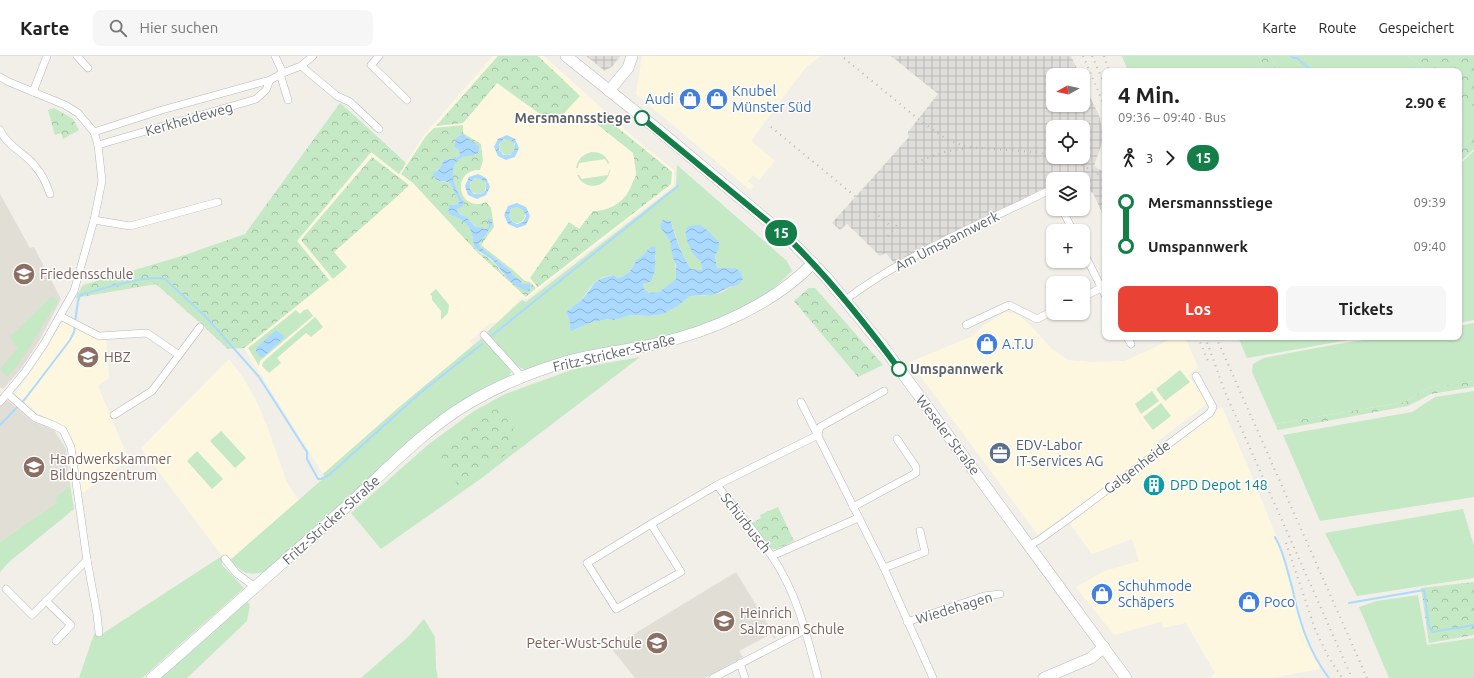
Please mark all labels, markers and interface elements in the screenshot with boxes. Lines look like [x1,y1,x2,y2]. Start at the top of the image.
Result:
search box [93,10,373,46]
text: Karte [20,17,69,39]
icon: search [107,17,129,39]
text: Hier suchen [139,19,218,36]
text: Karte [1262,20,1296,36]
text: Route [1318,20,1357,36]
text: Gespeichert [1379,20,1454,36]
north arrow [1046,68,1090,112]
map controls [1046,68,1090,320]
text: 4 Min. [1118,82,1180,107]
place label: Knubel Münster Süd [732,83,811,115]
shop icon: Audi [677,86,703,112]
shop icon: Knubel Münster Süd [704,86,730,112]
place label: Audi [645,91,674,107]
text: 2.90 € [1405,94,1446,111]
street label: Kerkheideweg [143,99,235,139]
place label: Mersmannsstiege [515,110,631,126]
marker: Mersmannsstiege [634,110,650,126]
text: 09:36 – 09:40 · Bus [1118,110,1226,124]
button: locate [1046,120,1090,164]
icon: walk [1118,147,1140,169]
icon: forward [1159,147,1181,169]
text: 15 [1195,150,1211,166]
text: 3 [1146,151,1153,165]
button: layers [1046,172,1090,216]
text: Mersmannsstiege [1148,194,1273,211]
text: 09:39 [1413,195,1446,209]
street label: Am Umspannwerk [892,208,1002,274]
line badge: 15 [763,220,799,246]
button: + [1046,224,1090,268]
text: 15 [773,225,789,241]
text: Umspannwerk [1148,238,1248,255]
text: 09:40 [1413,239,1446,253]
school or university icon: Friedensschule [11,261,37,287]
place label: Friedensschule [40,266,134,282]
button: − [1046,276,1090,320]
button: Los [1118,286,1278,332]
button: Tickets [1286,286,1446,332]
street label: Fritz-Stricker-Straße [551,331,677,375]
shop icon: A.T.U [974,331,1000,357]
place label: A.T.U [1002,336,1034,352]
school or university icon: HBZ [75,344,101,370]
place label: HBZ [104,349,131,365]
marker: Umspannwerk [891,361,907,377]
place label: Umspannwerk [910,361,1003,377]
street label: Weseler Straße [913,392,983,478]
place label: EDV-Labor IT-Services AG [1016,437,1104,469]
street label: Galgenheide [1101,437,1173,497]
office icon: EDV-Labor IT-Services AG [987,440,1013,466]
place label: Handwerkskammer Bildungszentrum [50,451,172,483]
school or university icon: Handwerkskammer Bildungszentrum [21,454,47,480]
street label: Fritz-Stricker-Straße [279,472,383,568]
building icon: DPD Depot 148 [1141,472,1167,498]
place label: DPD Depot 148 [1170,477,1268,493]
street label: Schürbusch [718,490,774,556]
place label: Schuhmode Schäpers [1118,578,1192,610]
shop icon: Schuhmode Schäpers [1089,581,1115,607]
street label: Wiedehagen [914,589,994,627]
shop icon: Poco [1236,589,1262,615]
place label: Poco [1264,594,1295,610]
place label: Heinrich Salzmann Schule [740,605,844,637]
school or university icon: Heinrich Salzmann Schule [711,608,737,634]
school or university icon: Peter-Wust-Schule [644,630,670,656]
place label: Peter-Wust-Schule [527,635,642,651]

